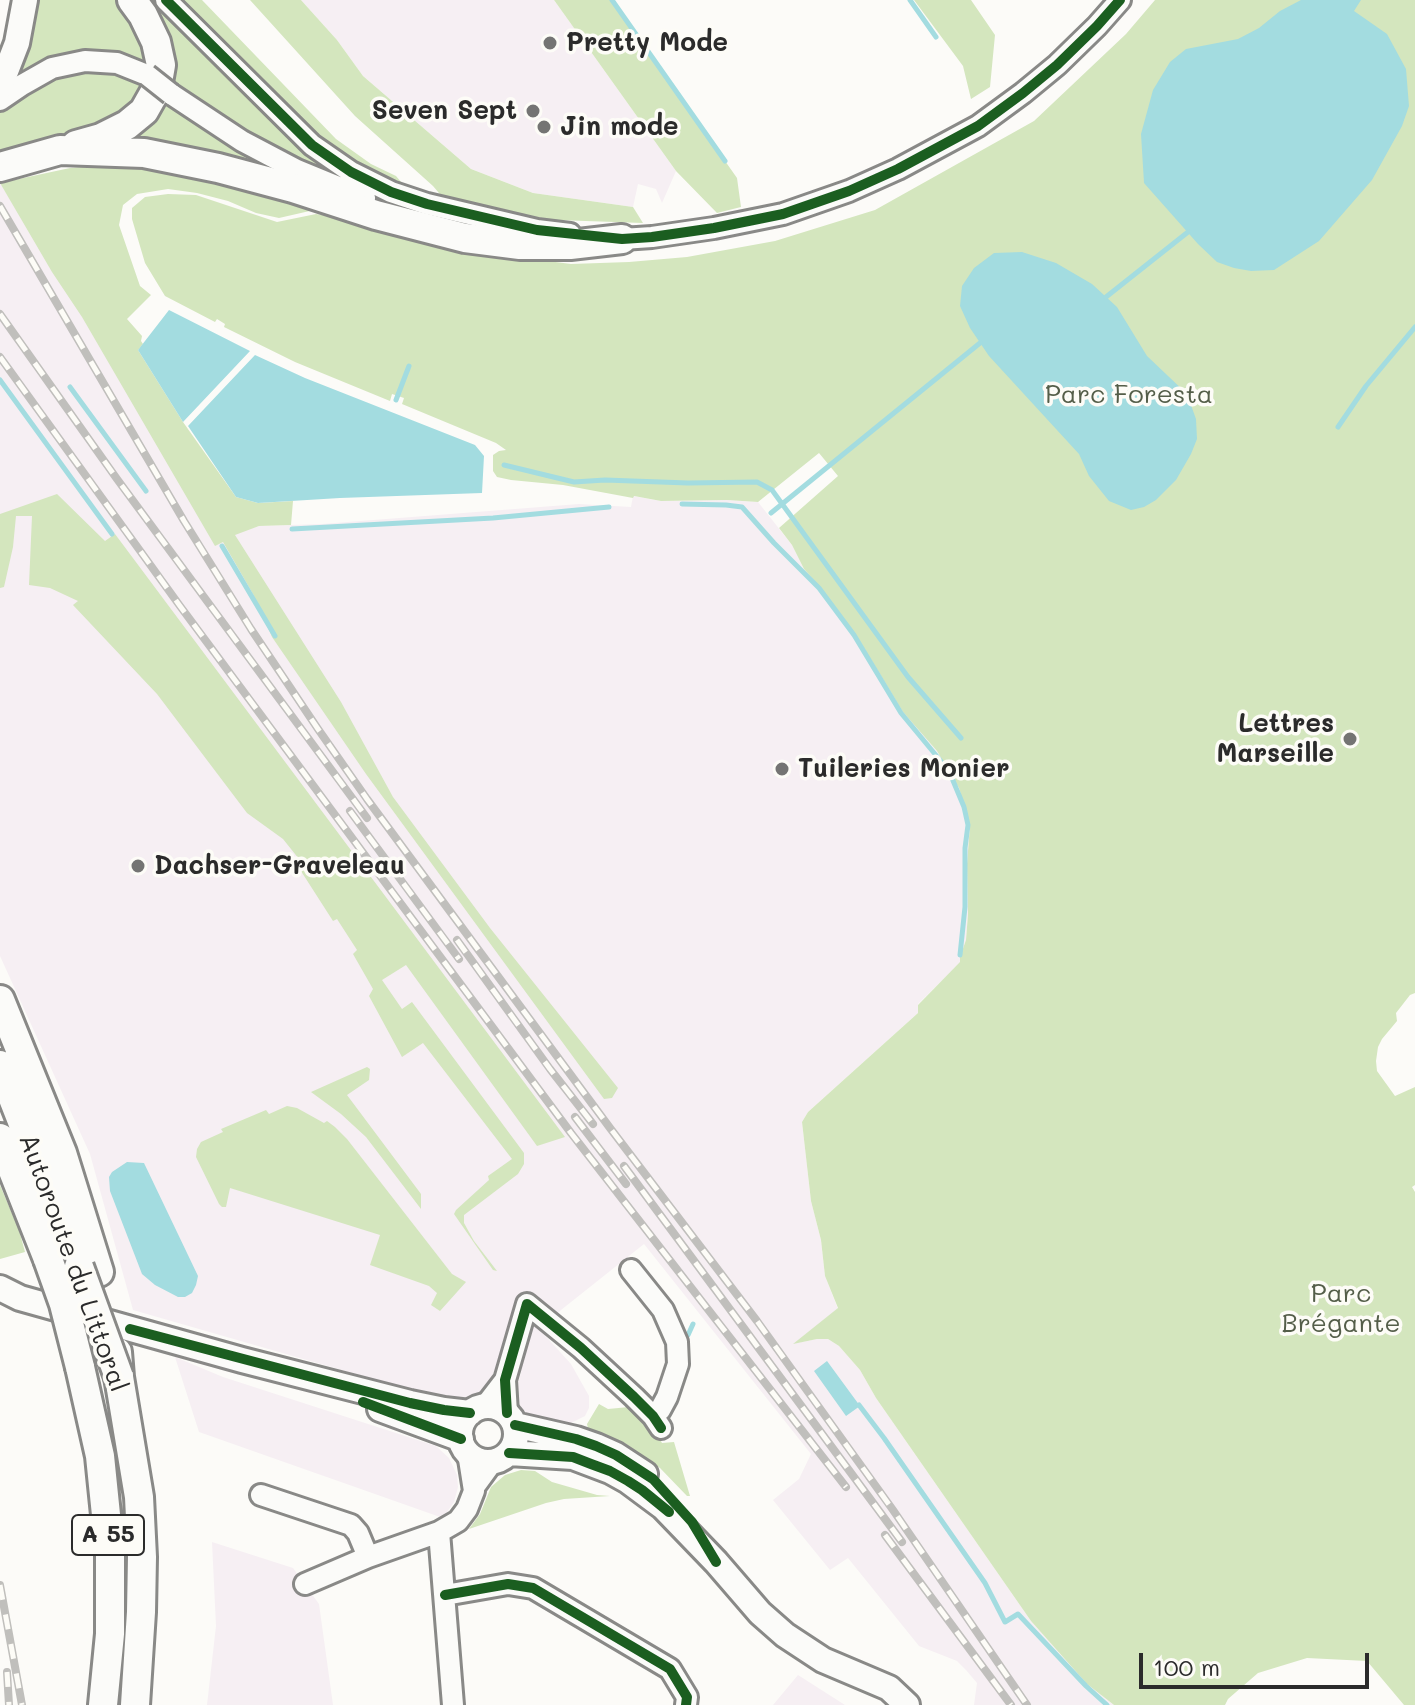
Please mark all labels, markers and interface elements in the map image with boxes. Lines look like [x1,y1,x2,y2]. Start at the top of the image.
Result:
place label: Pretty Mode [566,27,728,59]
marker: Pretty Mode [541,34,559,52]
place label: Seven Sept [372,95,517,127]
marker: Seven Sept [524,102,542,120]
place label: Jin mode [560,111,679,143]
marker: Jin mode [535,118,553,136]
park label: Parc Foresta [1045,379,1213,411]
place label: Lettres Marseille [1217,708,1334,770]
marker: Lettres Marseille [1341,730,1359,748]
place label: Tuileries Monier [798,753,1009,785]
marker: Tuileries Monier [773,760,791,778]
place label: Dachser-Graveleau [154,850,405,882]
marker: Dachser-Graveleau [129,857,147,875]
street label: Autoroute du Littoral [12,1130,134,1396]
park label: Parc Brégante [1281,1278,1401,1340]
road number: A 55 [72,1515,144,1555]
scale bar [1143,1637,1373,1687]
text: 100 m [1153,1651,1220,1682]

